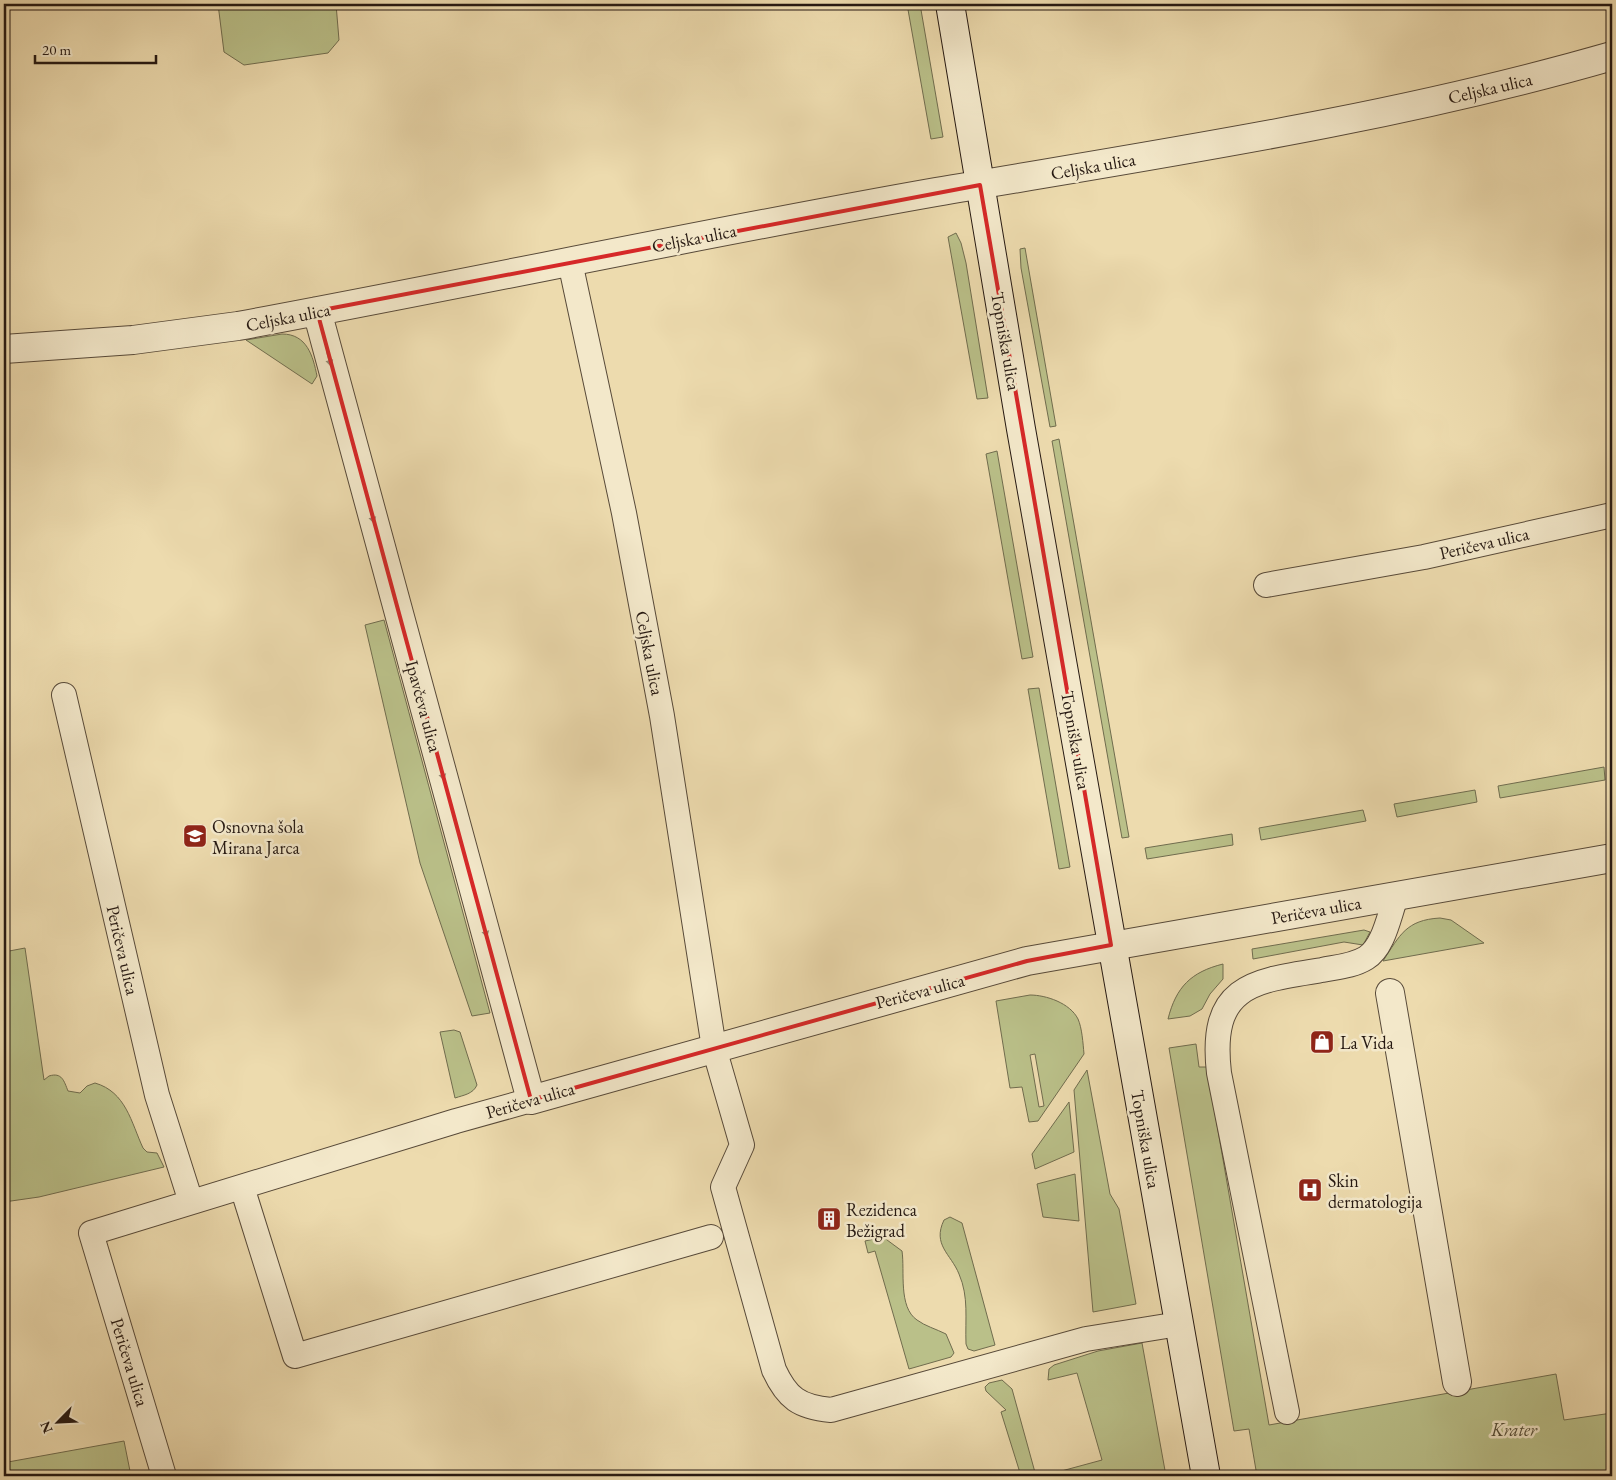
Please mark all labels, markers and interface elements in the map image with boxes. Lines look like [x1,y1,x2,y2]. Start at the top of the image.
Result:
scale bar [35,32,156,64]
text: 20 m [42,40,71,59]
street label: Celjska ulica [1446,67,1535,109]
street label: Celjska ulica [1049,147,1138,185]
street label: Celjska ulica [650,218,739,257]
street label: Topniška ulica [986,290,1026,393]
street label: Celjska ulica [244,297,333,336]
one-way arrow [326,351,334,366]
one-way arrow [368,508,376,523]
street label: Peričeva ulica [1437,521,1532,564]
street label: Celjska ulica [631,609,670,698]
street label: Ipavčeva ulica [401,658,448,755]
street label: Topniška ulica [1056,689,1096,792]
one-way arrow [439,766,447,781]
place label: Osnovna šola Mirana Jarca [212,815,305,859]
school or university icon: Osnovna šola Mirana Jarca [182,823,208,849]
street label: Peričeva ulica [1269,891,1364,929]
street label: Peričeva ulica [102,903,145,998]
one-way arrow [481,923,489,938]
street label: Peričeva ulica [873,968,968,1014]
shop icon: La Vida [1309,1029,1335,1055]
place label: La Vida [1340,1031,1395,1054]
street label: Peričeva ulica [483,1076,578,1124]
street label: Topniška ulica [1126,1088,1166,1191]
place label: Skin dermatologija [1328,1169,1423,1213]
hospital icon: Skin dermatologija [1297,1177,1323,1203]
place label: Rezidenca Bežigrad [846,1198,918,1242]
building icon: Rezidenca Bežigrad [816,1206,842,1232]
street label: Peričeva ulica [106,1315,155,1410]
north arrow [32,1398,82,1448]
text: N [35,1418,57,1436]
park label: Krater [1490,1418,1538,1441]

